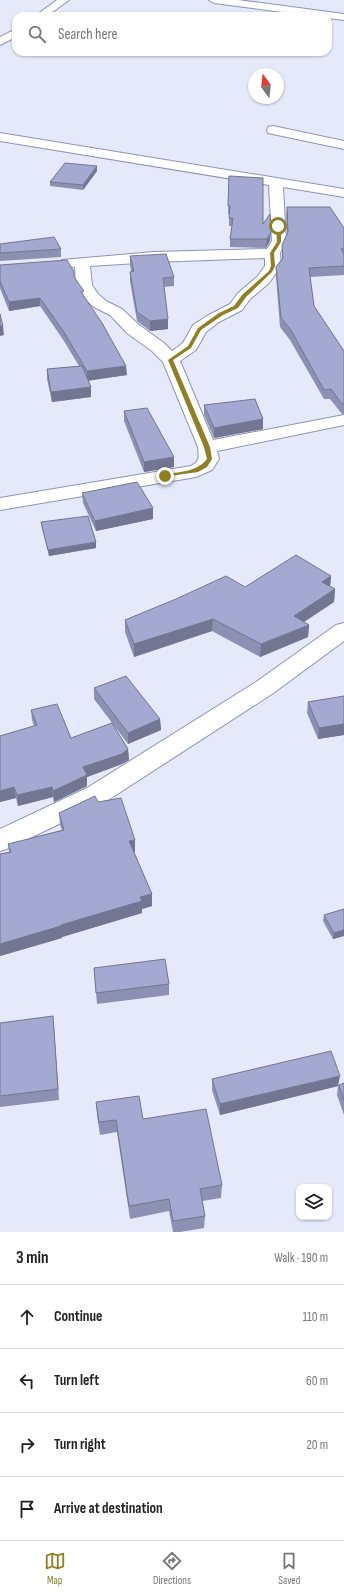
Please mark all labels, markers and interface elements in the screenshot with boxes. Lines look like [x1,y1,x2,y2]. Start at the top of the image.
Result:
search box [12,12,332,56]
icon: search [26,23,48,45]
text: Search here [58,25,118,44]
north arrow [248,68,284,104]
route start [269,217,287,235]
route end [156,467,174,485]
map controls [296,1184,332,1220]
button: layers [296,1184,332,1220]
text: 3 min [16,1248,49,1268]
text: Walk · 190 m [274,1250,328,1266]
icon: ahead [16,1306,38,1328]
text: Continue [54,1307,103,1326]
text: 110 m [303,1309,328,1325]
icon: left [16,1370,38,1392]
text: Turn left [54,1371,99,1390]
text: 60 m [306,1373,328,1389]
icon: right [16,1434,38,1456]
text: Turn right [54,1435,106,1454]
text: 20 m [306,1437,328,1453]
icon: arrive [16,1498,38,1520]
text: Arrive at destination [54,1499,163,1518]
tab: Map [44,1550,66,1587]
tab: Directions [153,1550,191,1587]
tab: Saved [278,1550,300,1587]

